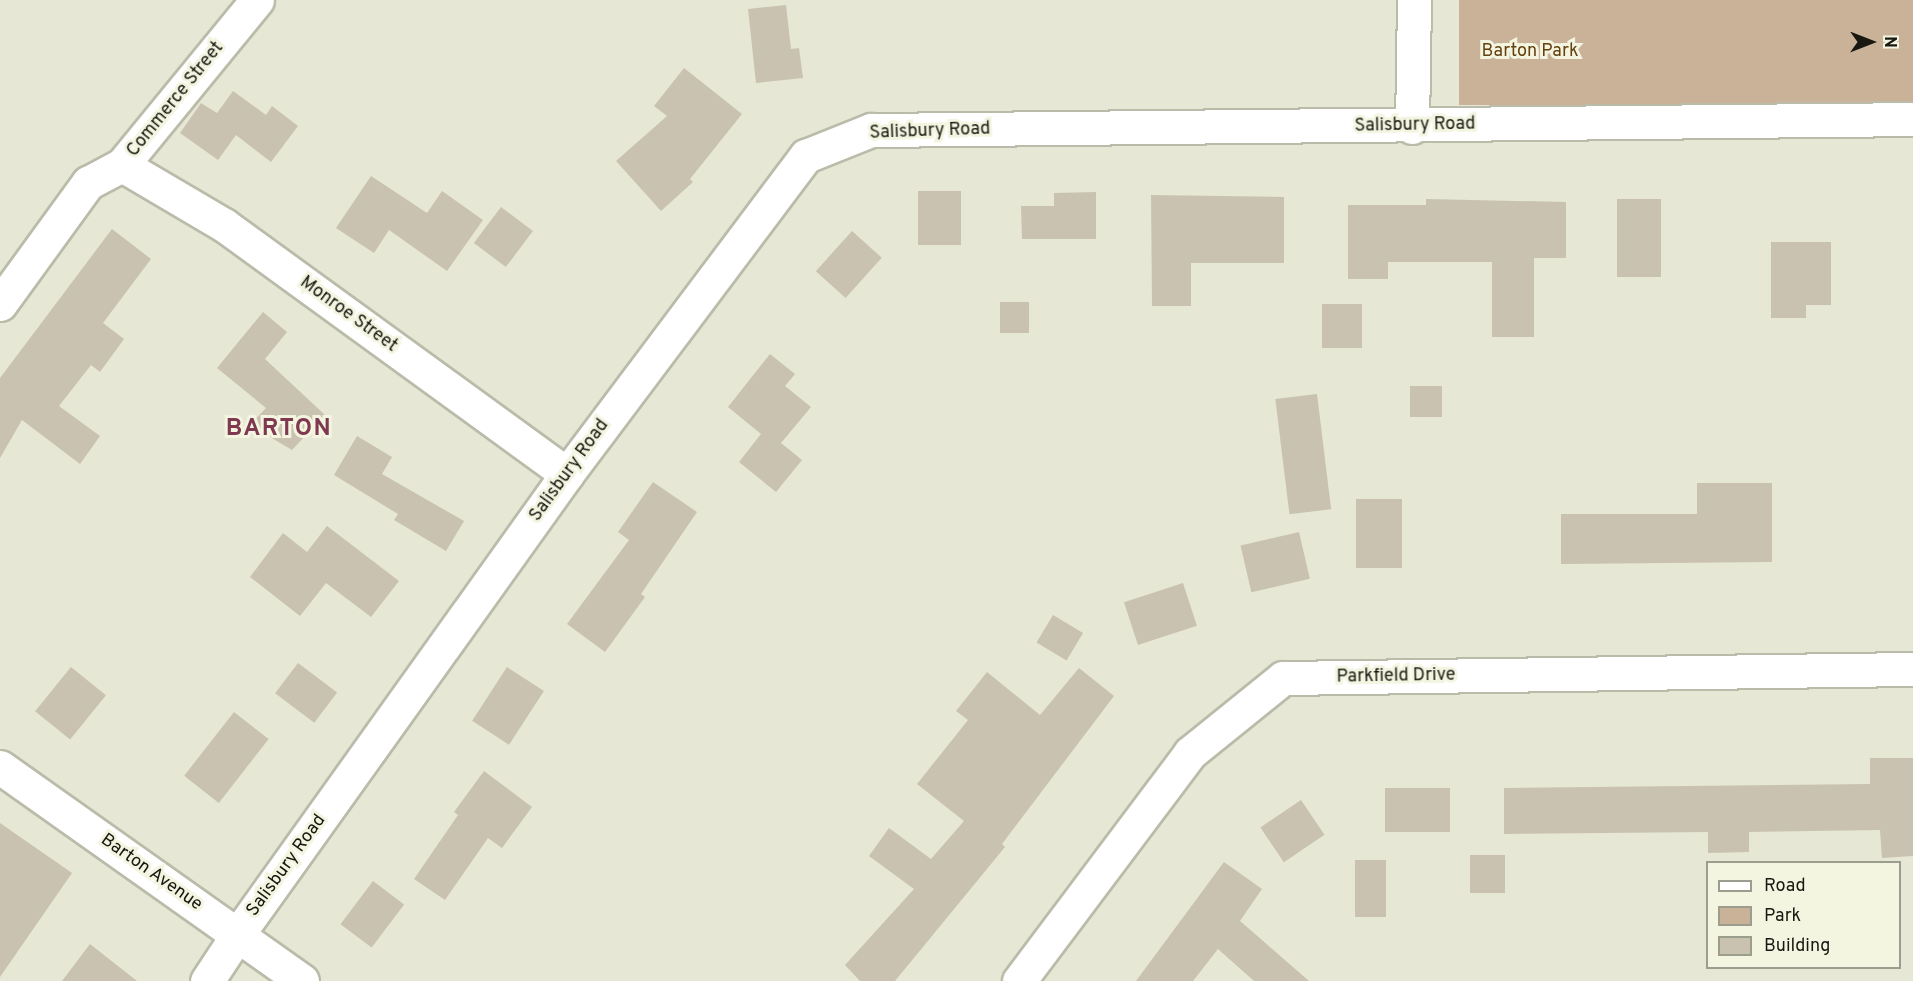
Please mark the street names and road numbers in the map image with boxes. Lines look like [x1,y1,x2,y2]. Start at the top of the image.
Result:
street label: Commerce Street [123,38,229,162]
street label: Salisbury Road [1354,114,1476,138]
street label: Salisbury Road [869,119,991,145]
street label: Monroe Street [295,272,401,358]
street label: Salisbury Road [526,416,614,526]
street label: Parkfield Drive [1336,665,1456,689]
street label: Salisbury Road [243,811,331,921]
street label: Barton Avenue [96,830,206,916]

